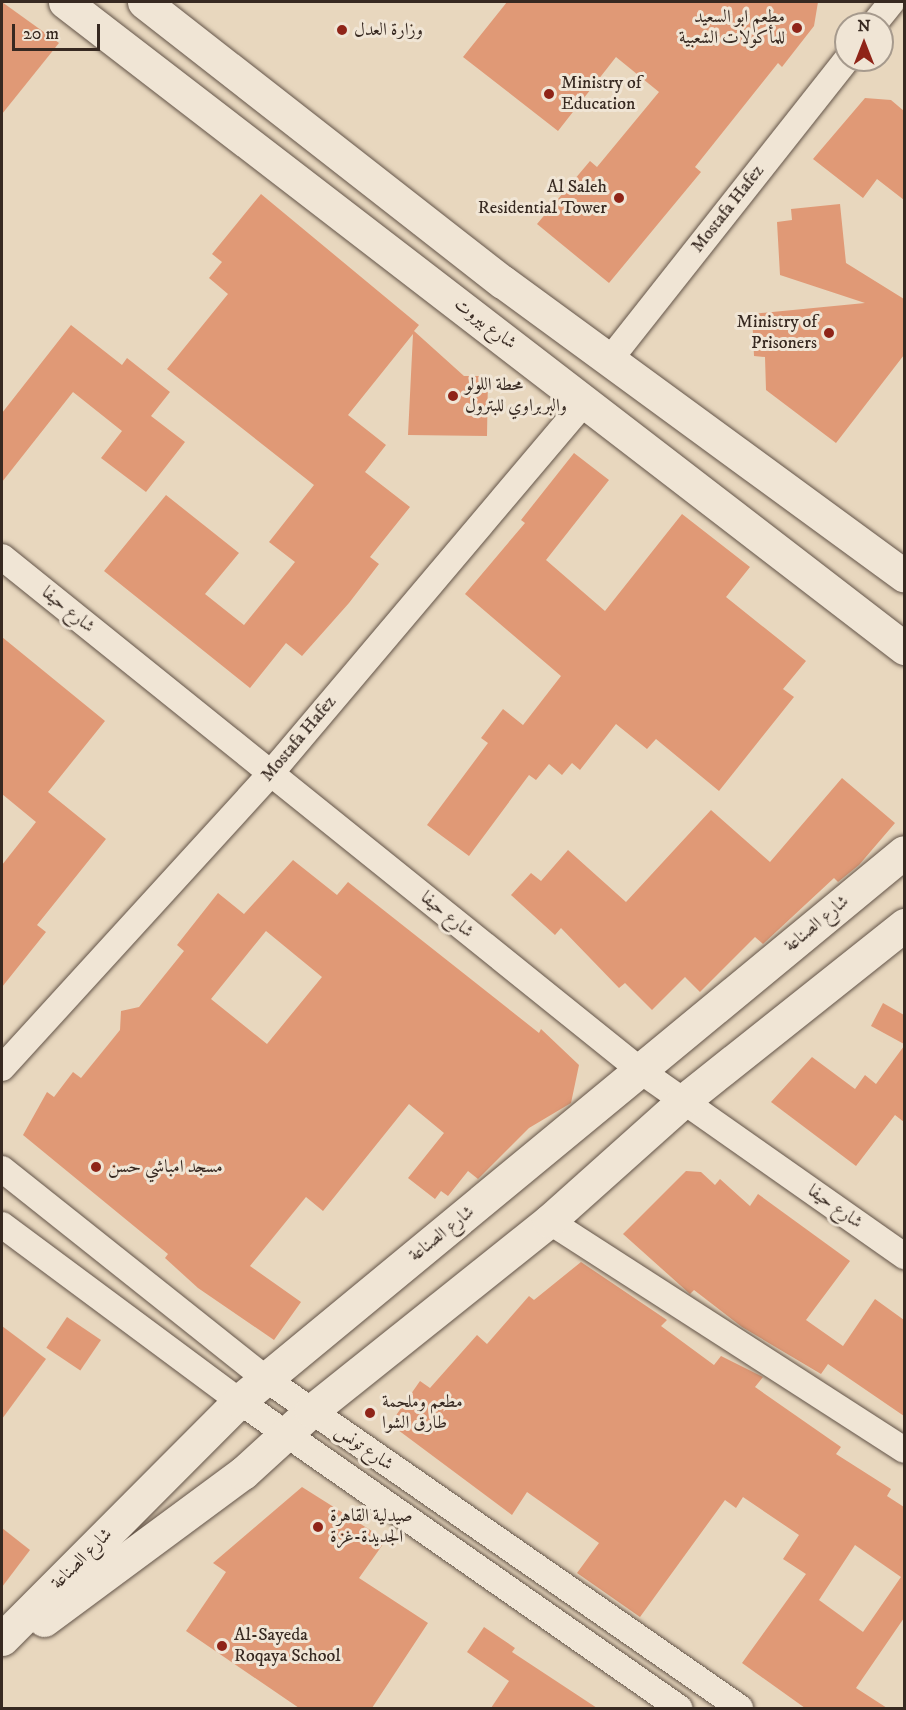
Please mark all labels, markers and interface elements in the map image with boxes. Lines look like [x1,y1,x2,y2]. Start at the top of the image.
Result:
place label: مطعم ابو السعيد للمأكولات الشعبية [679,7,785,50]
scale bar [15,12,104,50]
north arrow [834,12,894,72]
text: N [857,16,871,36]
place label: وزارة العدل [354,19,423,41]
marker: مطعم ابو السعيد للمأكولات الشعبية [790,21,804,35]
text: 20 m [23,23,59,45]
marker: وزارة العدل [335,23,349,37]
place label: Ministry of Education [561,73,641,116]
marker: Ministry of Education [542,87,556,101]
street label: Mostafa Hafez [687,161,769,257]
place label: Al Saleh Residential Tower [478,177,607,219]
marker: Al Saleh Residential Tower [612,191,626,205]
street label: شارع بيروت [450,294,520,354]
place label: Ministry of Prisoners [737,312,817,354]
marker: Ministry of Prisoners [822,326,836,340]
place label: محطة اللولو والبربراوي للبترول [465,375,567,418]
marker: محطة اللولو والبربراوي للبترول [446,389,460,403]
street label: شارع حيفا [37,582,99,638]
street label: Mostafa Hafez [257,692,341,786]
street label: شارع حيفا [416,887,478,943]
street label: شارع الصناعة [780,891,854,957]
place label: مسجد امباشي حسن [108,1156,223,1178]
marker: مسجد امباشي حسن [89,1160,103,1174]
street label: شارع حيفا [803,1180,867,1234]
street label: شارع الصناعة [405,1201,479,1267]
place label: مطعم وملحمة طارق الشوا [382,1392,463,1434]
marker: مطعم وملحمة طارق الشوا [363,1406,377,1420]
street label: شارع تونس [331,1420,397,1476]
place label: صيدلية القاهرة الجديدة-غزة [330,1506,413,1549]
marker: صيدلية القاهرة الجديدة-غزة [311,1520,325,1534]
street label: شارع الصناعة [47,1524,117,1594]
place label: Al-Sayeda Roqaya School [234,1625,341,1668]
marker: Al-Sayeda Roqaya School [215,1639,229,1653]

